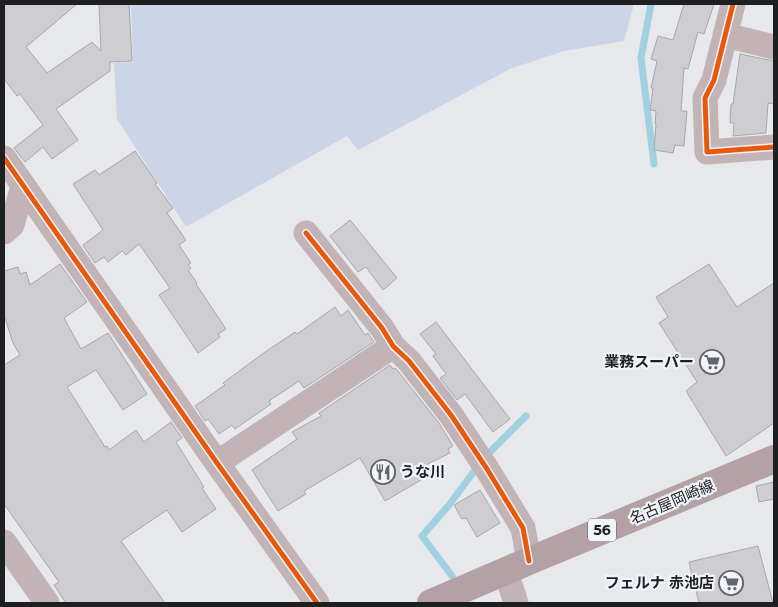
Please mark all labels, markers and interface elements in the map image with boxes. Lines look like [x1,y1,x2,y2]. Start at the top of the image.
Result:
supermarket icon: 業務スーパー [699,349,725,375]
place label: 業務スーパー [604,352,694,371]
restaurant icon: うな川 [370,459,396,485]
place label: うな川 [400,462,445,481]
street label: 名古屋岡崎線 [627,475,717,528]
road number: 56 [588,518,616,542]
supermarket icon: フェルナ 赤池店 [718,570,744,596]
place label: フェルナ 赤池店 [605,573,714,592]

